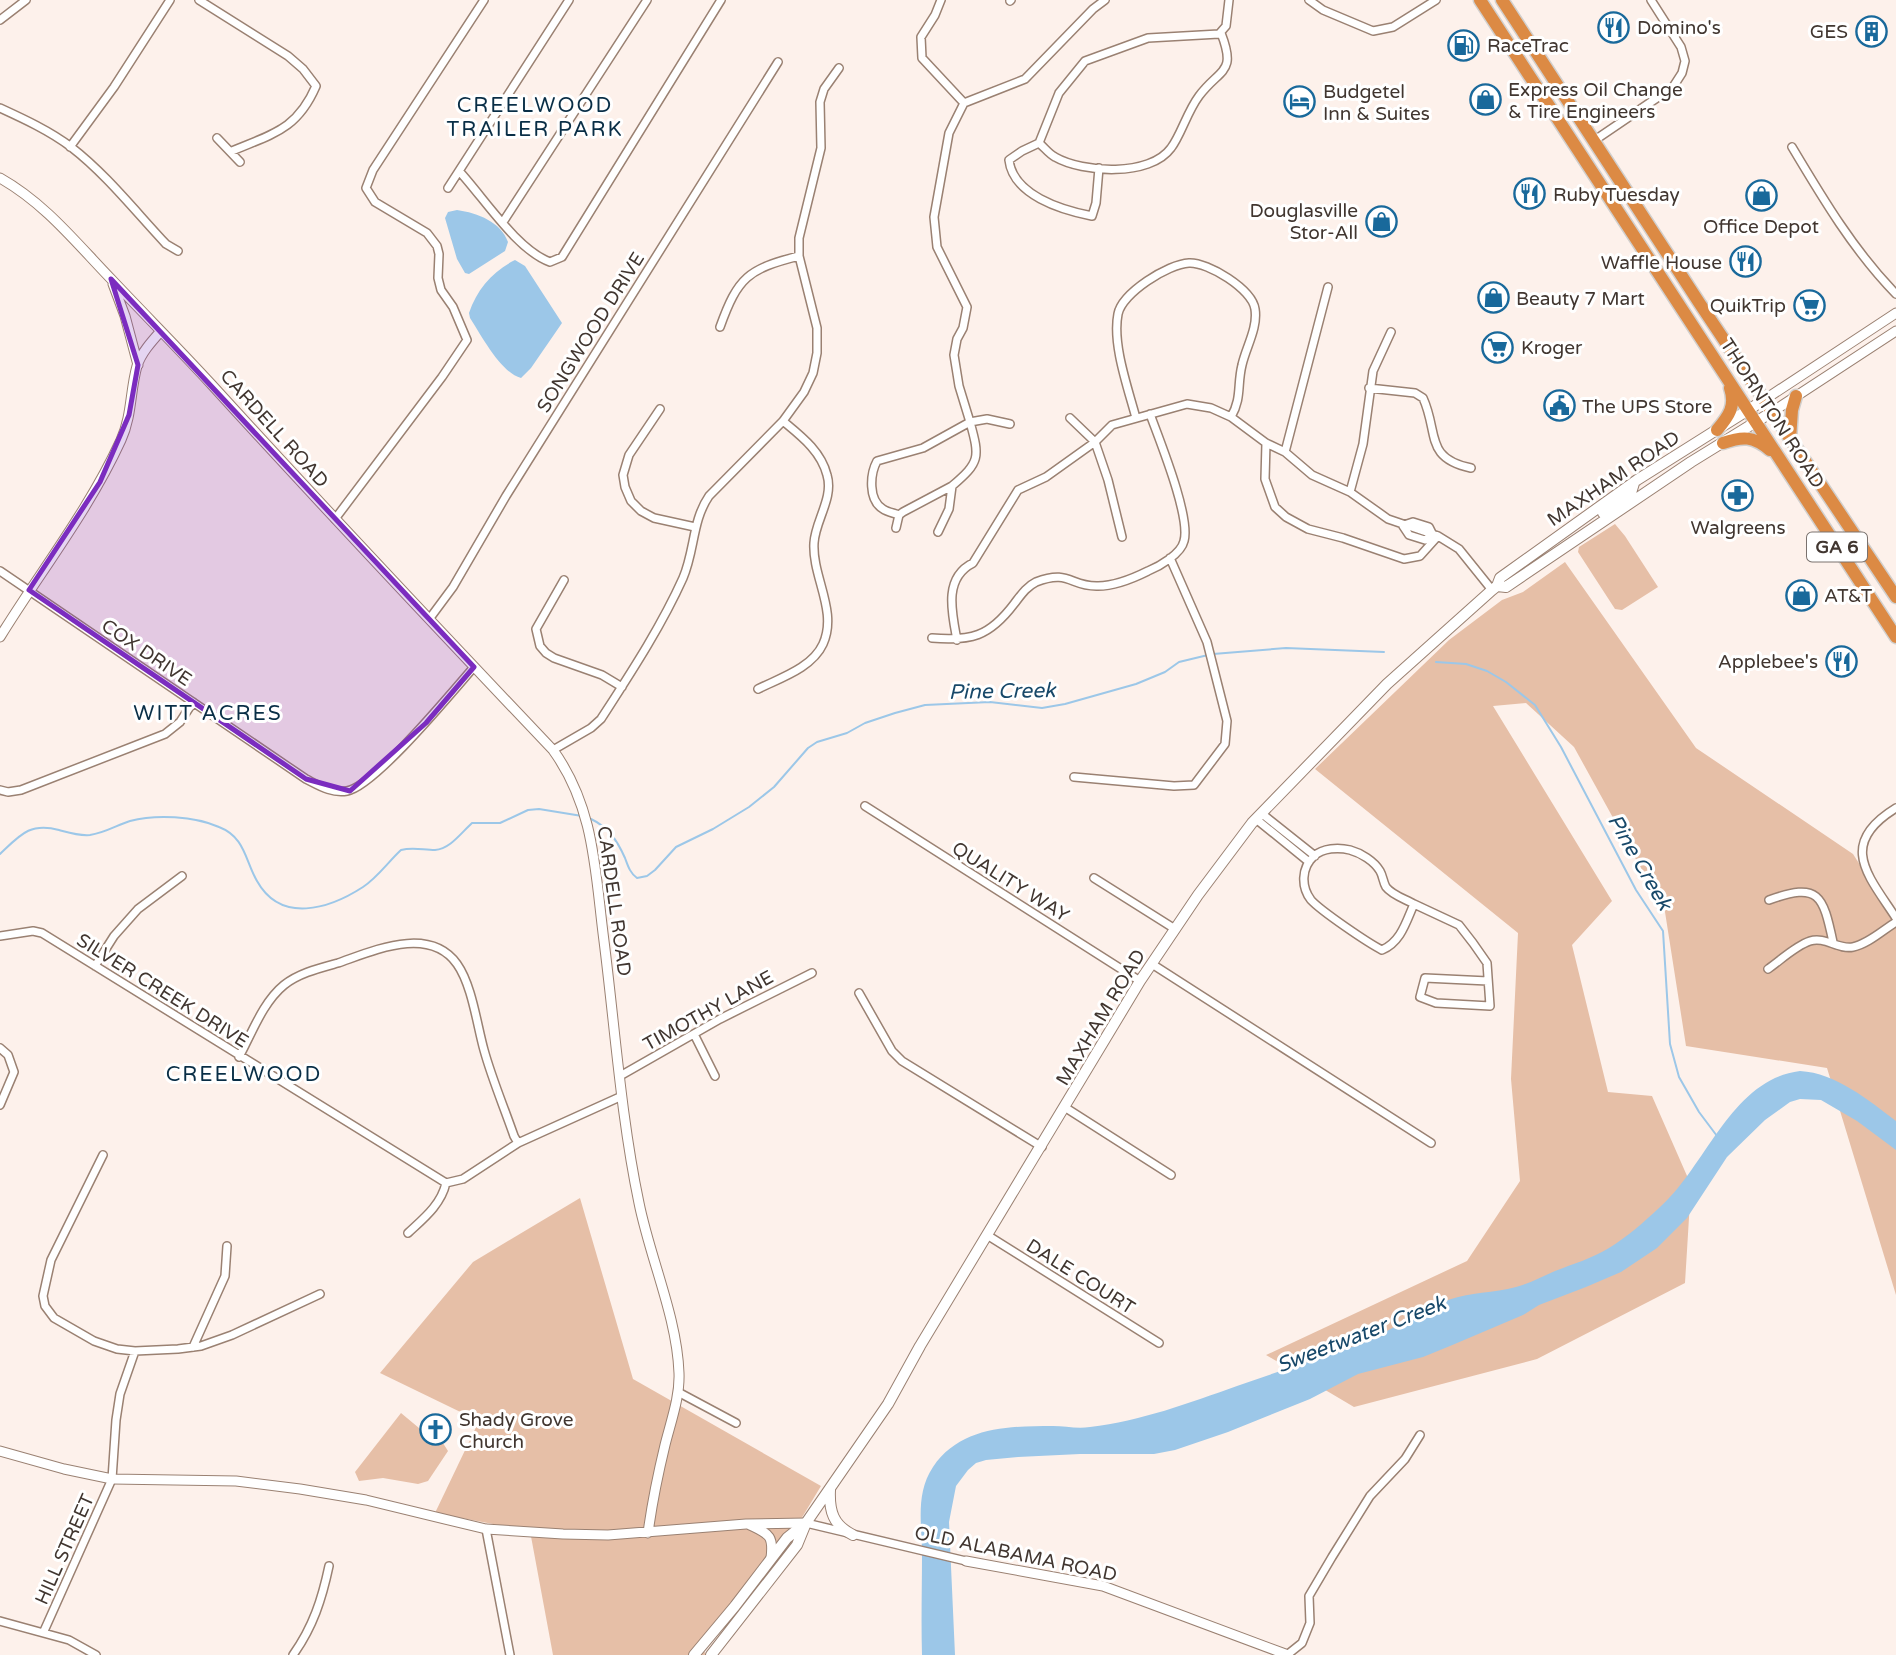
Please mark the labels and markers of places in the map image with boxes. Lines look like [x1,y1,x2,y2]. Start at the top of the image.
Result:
restaurant icon: Domino's [1597,10,1631,44]
building icon: GES [1854,14,1888,48]
place label: Domino's [1637,17,1721,39]
place label: GES [1810,21,1848,43]
fuel station icon: RaceTrac [1447,28,1481,62]
place label: RaceTrac [1487,35,1569,57]
place label: Express Oil Change & Tire Engineers [1508,79,1683,123]
place label: Budgetel Inn & Suites [1323,81,1430,125]
shop icon: Express Oil Change & Tire Engineers [1468,83,1502,117]
hotel icon: Budgetel Inn & Suites [1283,85,1317,119]
restaurant icon: Ruby Tuesday [1513,177,1547,211]
shop icon: Office Depot [1744,178,1778,212]
place label: Ruby Tuesday [1553,184,1680,206]
place label: Douglasville Stor-All [1250,200,1358,244]
shop icon: Douglasville Stor-All [1364,204,1398,238]
place label: Office Depot [1703,216,1819,238]
restaurant icon: Waffle House [1728,245,1762,279]
place label: Waffle House [1601,252,1722,274]
shop icon: Beauty 7 Mart [1476,281,1510,315]
place label: Beauty 7 Mart [1516,288,1645,310]
supermarket icon: QuikTrip [1792,288,1826,322]
place label: QuikTrip [1710,295,1786,317]
supermarket icon: Kroger [1481,330,1515,364]
place label: Kroger [1521,337,1583,359]
public building icon: The UPS Store [1542,389,1576,423]
place label: The UPS Store [1582,396,1712,418]
pharmacy icon: Walgreens [1721,479,1755,513]
place label: Walgreens [1690,517,1786,539]
shop icon: AT&T [1784,578,1818,612]
place label: AT&T [1824,585,1873,607]
restaurant icon: Applebee's [1824,644,1858,678]
place label: Applebee's [1718,651,1818,673]
place label: Shady Grove Church [459,1409,573,1453]
church icon: Shady Grove Church [419,1413,453,1447]

